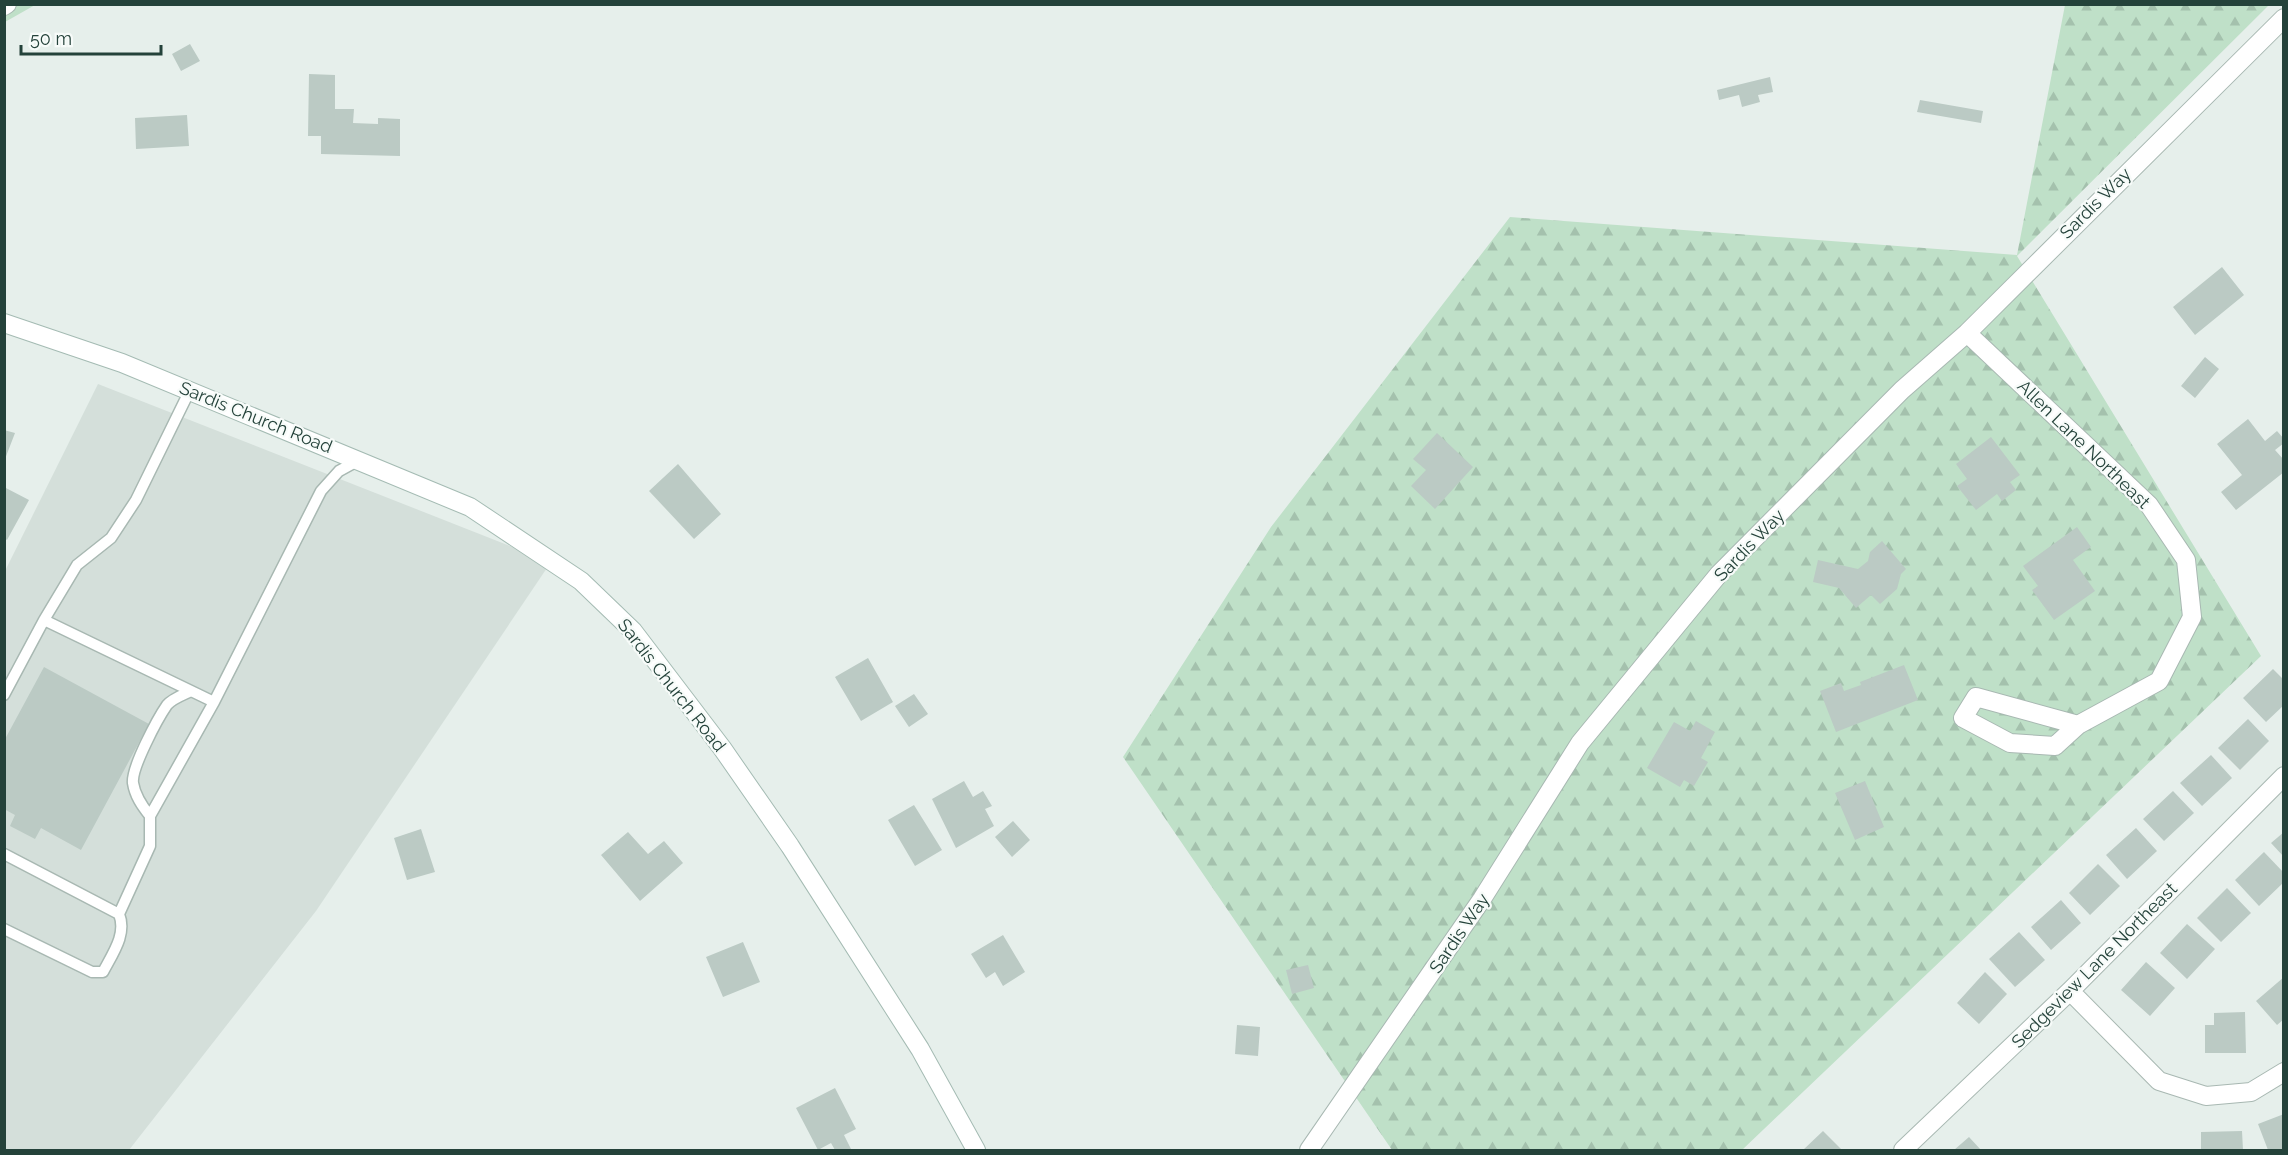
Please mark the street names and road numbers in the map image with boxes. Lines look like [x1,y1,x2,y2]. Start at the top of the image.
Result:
street label: Sardis Way [2055,163,2135,243]
street label: Allen Lane Northeast [2013,375,2155,513]
street label: Sardis Church Road [177,377,335,457]
street label: Sardis Way [1710,505,1789,585]
street label: Sardis Church Road [614,614,730,756]
street label: Sedgeview Lane Northeast [2007,878,2181,1052]
street label: Sardis Way [1425,889,1493,977]

